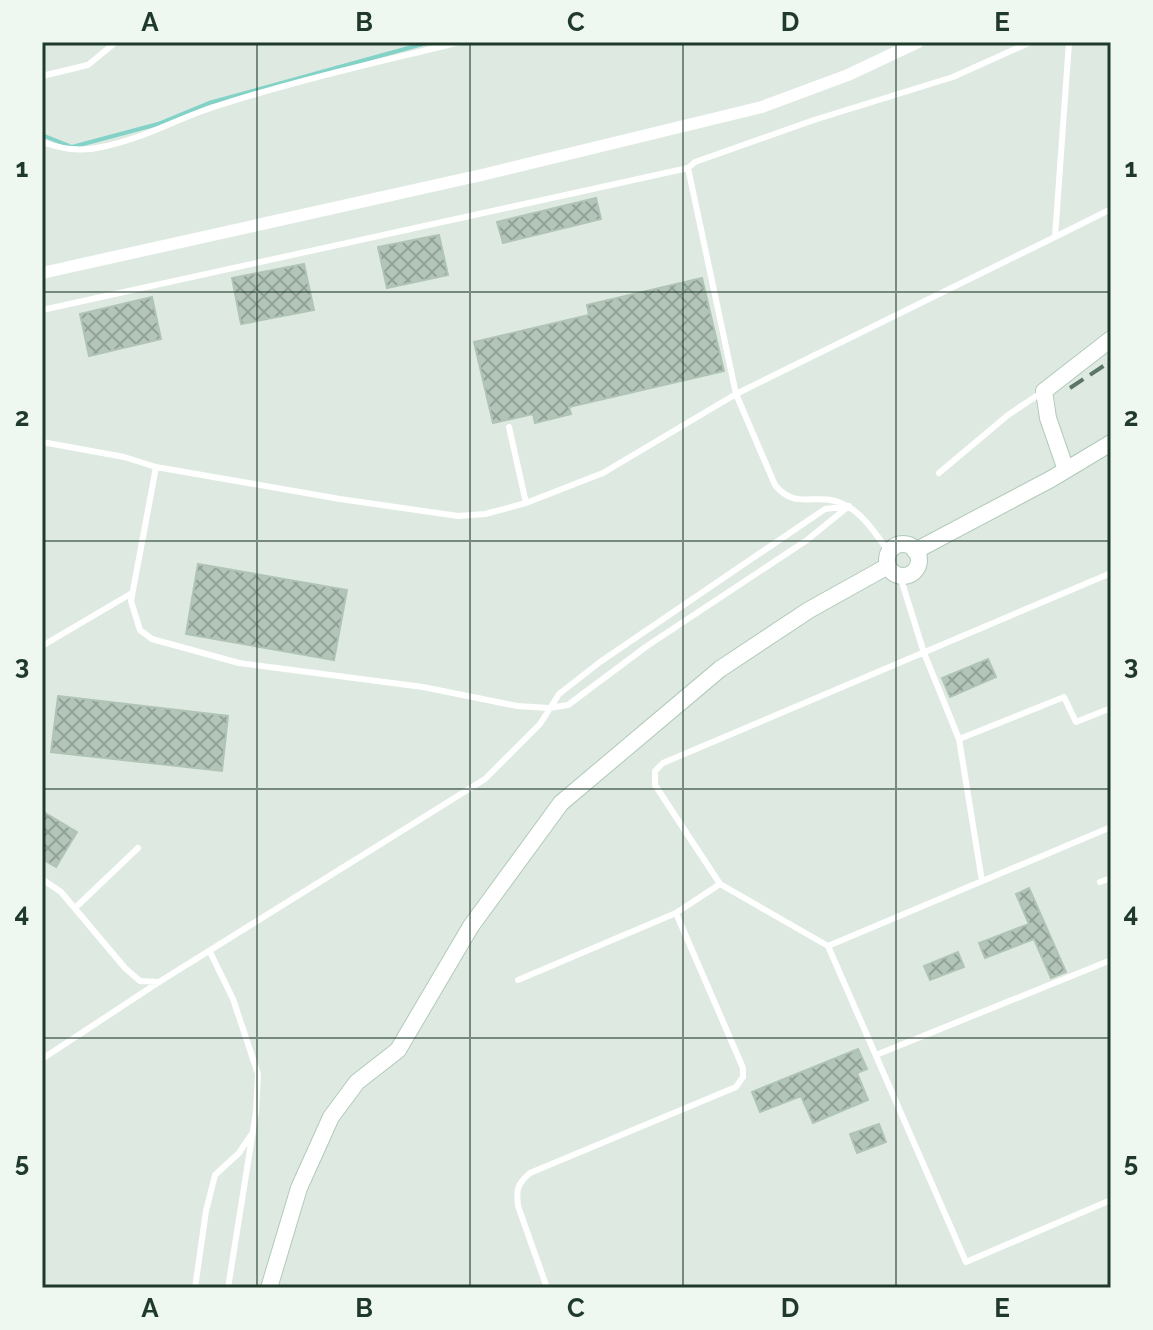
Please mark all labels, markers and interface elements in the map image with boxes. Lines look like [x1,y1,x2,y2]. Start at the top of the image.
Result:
text: A [141,7,159,37]
text: B [355,7,373,37]
text: C [567,7,585,37]
text: D [781,7,799,37]
text: E [994,7,1010,37]
text: 1 [16,153,29,183]
text: 1 [1125,153,1138,183]
text: 2 [15,402,29,432]
text: 2 [1124,402,1138,432]
text: 3 [15,650,29,680]
text: 3 [1124,650,1138,680]
text: 4 [15,898,29,928]
text: 4 [1124,898,1138,928]
text: 5 [15,1147,29,1177]
text: 5 [1124,1147,1138,1177]
text: A [141,1293,159,1323]
text: B [355,1293,373,1323]
text: C [567,1293,585,1323]
text: D [781,1293,799,1323]
text: E [994,1293,1010,1323]

